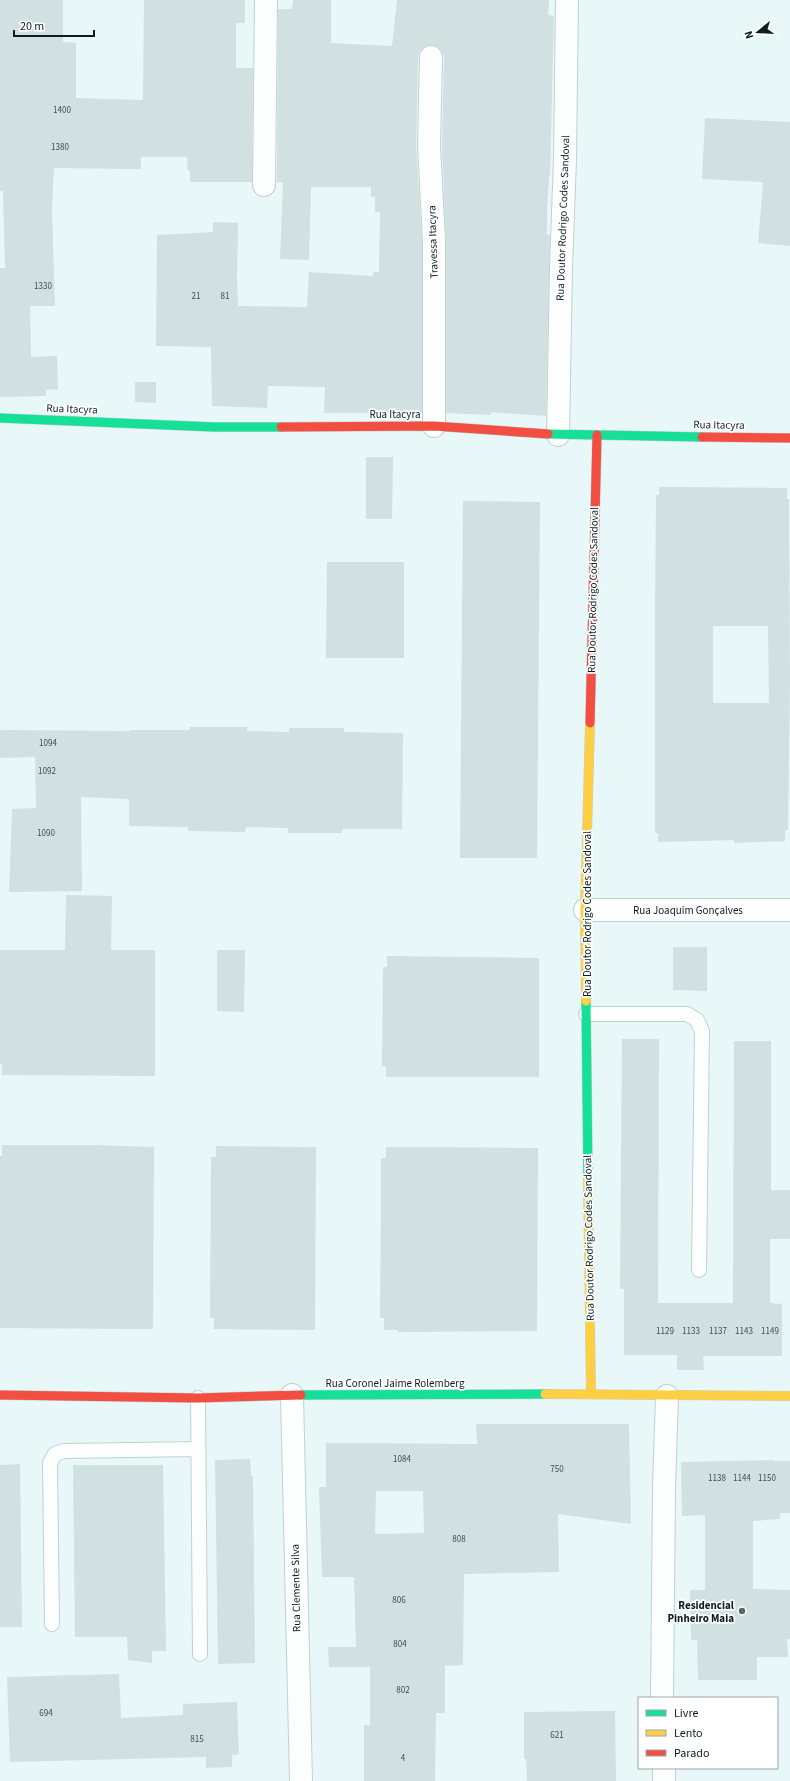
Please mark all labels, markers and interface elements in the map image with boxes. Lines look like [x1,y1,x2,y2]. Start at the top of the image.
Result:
scale bar [14,12,94,38]
north arrow [738,12,778,52]
text: 20 m [20,18,44,35]
text: N [741,29,757,41]
house number: 1400 [53,104,71,117]
street label: Rua Doutor Rodrigo Codes Sandoval [553,135,573,301]
house number: 1380 [51,141,69,154]
street label: Travessa Itacyra [424,205,442,279]
house number: 1330 [34,280,52,293]
house number: 21 [192,290,200,303]
house number: 81 [221,290,229,303]
street label: Rua Itacyra [46,401,98,417]
street label: Rua Itacyra [369,407,421,422]
street label: Rua Itacyra [693,417,745,433]
street label: Rua Doutor Rodrigo Codes Sandoval [584,507,602,673]
house number: 1094 [39,737,57,750]
house number: 1092 [38,765,56,778]
house number: 1090 [37,827,55,840]
street label: Rua Doutor Rodrigo Codes Sandoval [580,831,595,997]
street label: Rua Joaquim Gonçalves [633,903,743,918]
street label: Rua Doutor Rodrigo Codes Sandoval [580,1155,598,1321]
house number: 1129 [656,1325,674,1338]
house number: 1133 [682,1325,700,1338]
house number: 1137 [709,1325,727,1338]
house number: 1143 [735,1325,753,1338]
house number: 1149 [761,1325,779,1338]
street label: Rua Coronel Jaime Rolemberg [326,1376,465,1391]
house number: 1084 [393,1453,411,1466]
house number: 750 [550,1463,564,1476]
house number: 1138 [708,1472,726,1485]
house number: 1144 [733,1472,751,1485]
house number: 1150 [758,1472,776,1485]
house number: 808 [452,1533,466,1546]
street label: Rua Clemente Silva [288,1544,304,1632]
house number: 806 [392,1594,406,1607]
place label: Residencial Pinheiro Maia [668,1598,735,1626]
marker: Residencial Pinheiro Maia [737,1606,747,1616]
house number: 804 [393,1638,407,1651]
house number: 802 [396,1684,410,1697]
legend [638,1697,778,1769]
text: Livre [674,1705,698,1722]
house number: 694 [39,1707,53,1720]
text: Lento [674,1725,703,1742]
house number: 621 [550,1729,564,1742]
house number: 815 [190,1733,204,1746]
text: Parado [674,1745,709,1762]
house number: 4 [401,1752,406,1765]

